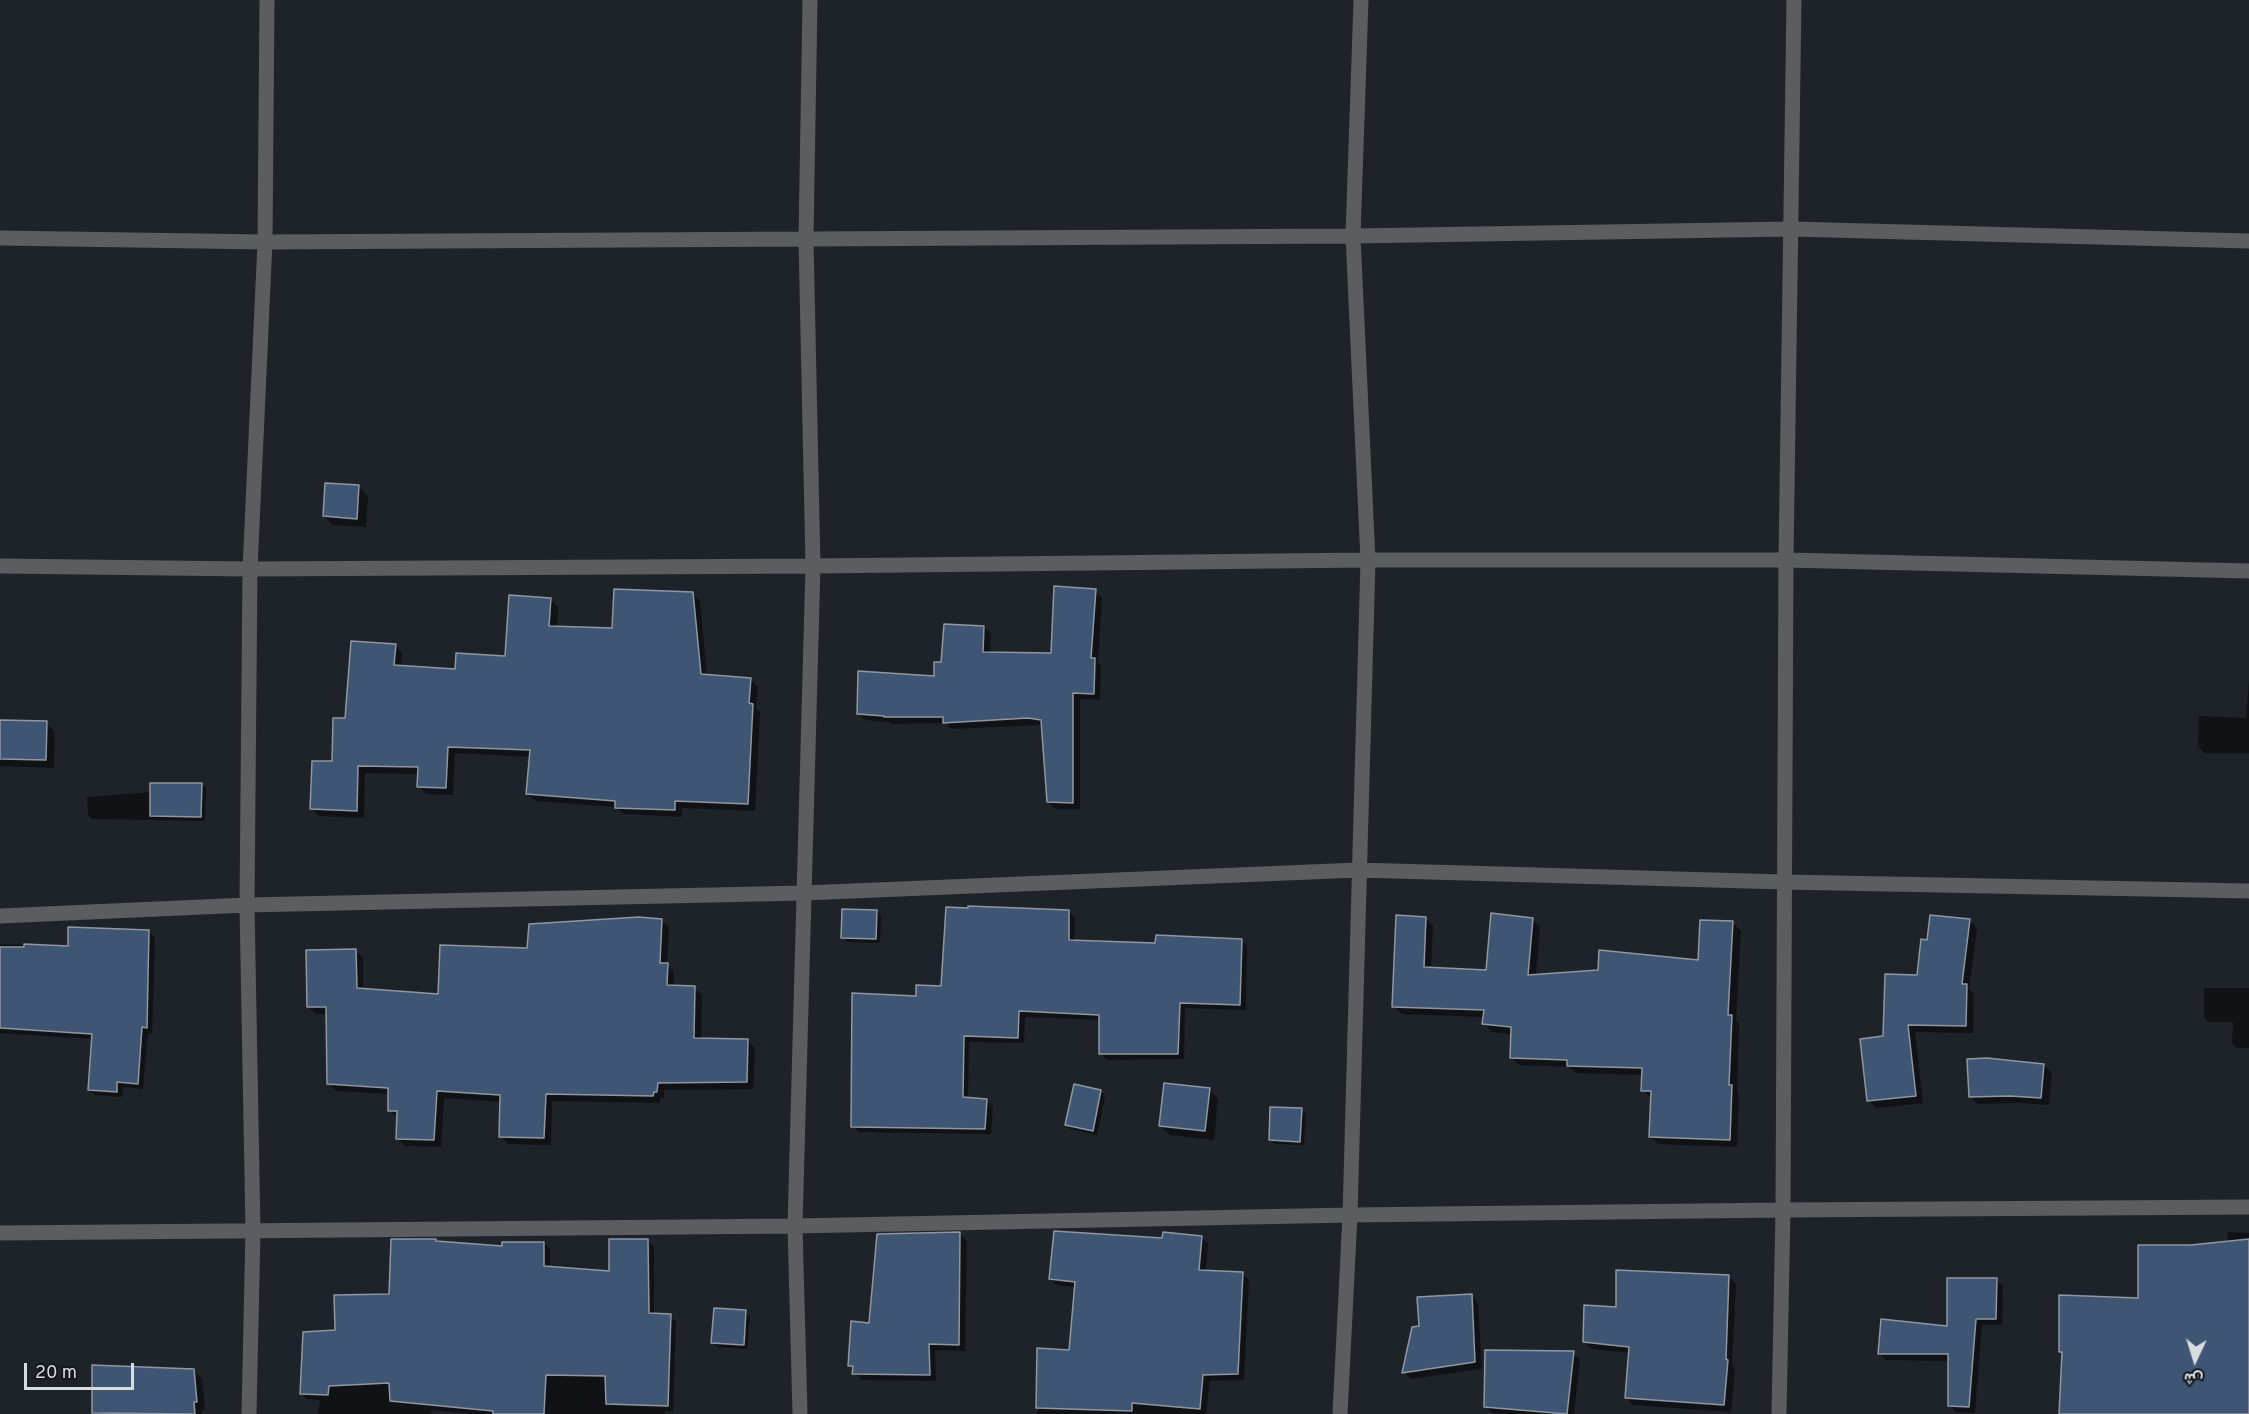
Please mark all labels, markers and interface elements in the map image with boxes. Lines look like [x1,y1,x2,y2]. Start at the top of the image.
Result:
north arrow [2165,1330,2225,1390]
scale bar [27,1351,136,1389]
text: 20 m [35,1362,77,1385]
text: ش [2183,1367,2204,1389]

